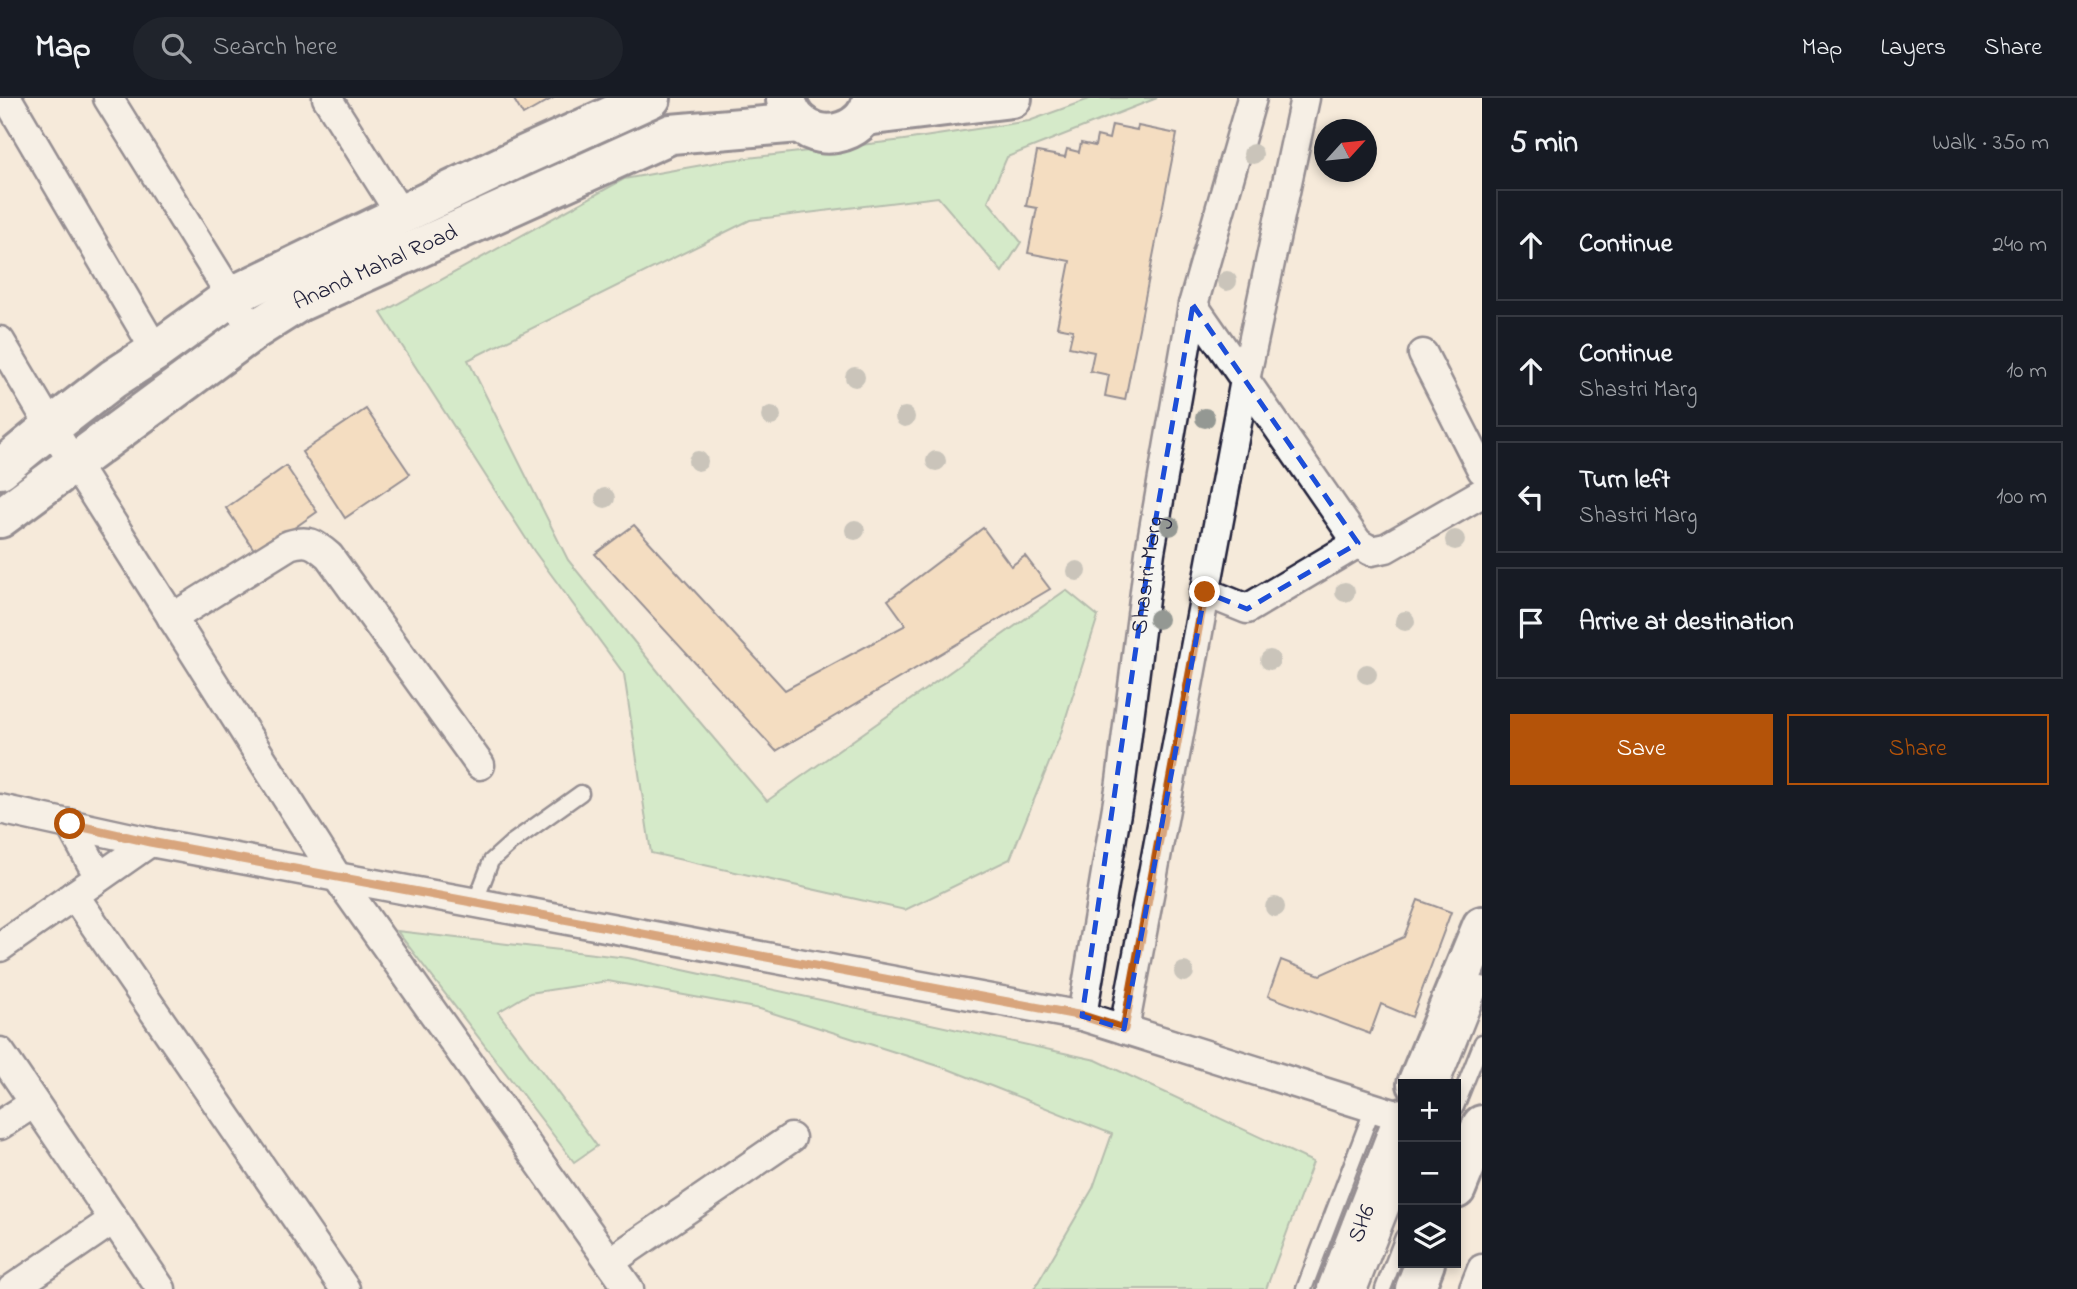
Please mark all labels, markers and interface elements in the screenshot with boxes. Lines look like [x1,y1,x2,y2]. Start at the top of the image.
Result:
search box [133,17,623,80]
text: Map [35,24,91,72]
icon: search [157,29,195,67]
text: Search here [213,29,337,67]
text: Map [1802,31,1842,66]
text: Layers [1880,31,1946,66]
text: Share [1984,31,2042,66]
north arrow [1314,119,1377,182]
text: 5 min [1510,122,1578,166]
text: Walk · 350 m [1932,127,2049,160]
street label: Anand Mahal Road [288,216,463,319]
icon: ahead [1512,226,1550,264]
text: Continue [1579,226,1672,264]
text: 240 m [1993,229,2047,262]
text: Continue [1579,336,1672,374]
icon: ahead [1512,352,1550,390]
text: 10 m [2006,355,2047,388]
text: Shastri Marg [1579,374,1697,407]
text: Turn left [1579,462,1670,500]
icon: left [1512,478,1550,516]
text: 100 m [1996,481,2047,514]
text: Shastri Marg [1579,500,1697,533]
street label: Shastri Marg [1123,513,1173,636]
route end [1189,576,1220,607]
icon: arrive [1512,604,1550,642]
text: Arrive at destination [1579,604,1794,642]
button: Save [1510,714,1773,785]
button: Share [1787,714,2049,785]
route start [54,808,85,839]
map controls [1398,1079,1461,1268]
button: + [1398,1079,1461,1142]
button: − [1398,1142,1461,1205]
street label: SH6 [1340,1200,1384,1247]
button: layers [1398,1205,1461,1268]

